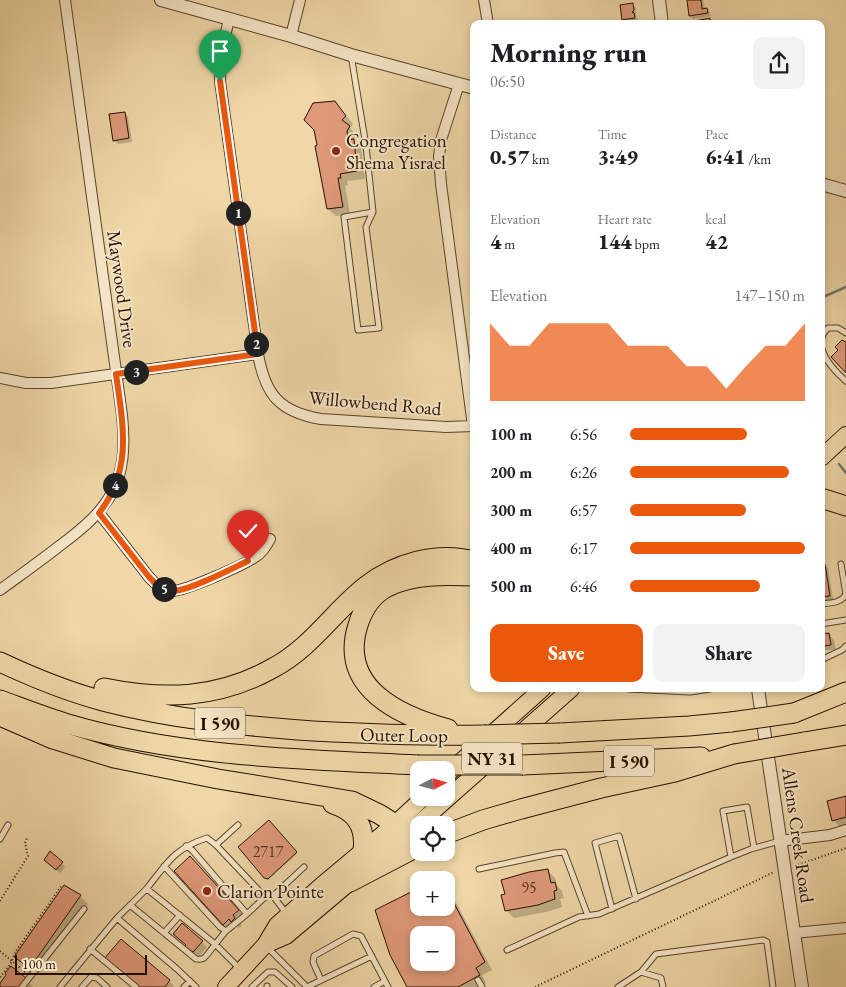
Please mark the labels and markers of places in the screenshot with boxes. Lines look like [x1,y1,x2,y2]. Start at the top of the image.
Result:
pin [199,30,241,81]
place label: Congregation Shema Yisrael [346,128,447,175]
marker: Congregation Shema Yisrael [330,145,342,157]
pin: 1 [226,200,250,226]
pin: 2 [244,332,268,356]
pin: 3 [124,360,148,384]
pin: 4 [102,472,128,498]
pin [227,510,269,561]
pin: 5 [152,576,176,602]
place label: Clarion Pointe [217,879,324,904]
marker: Clarion Pointe [201,885,213,897]

